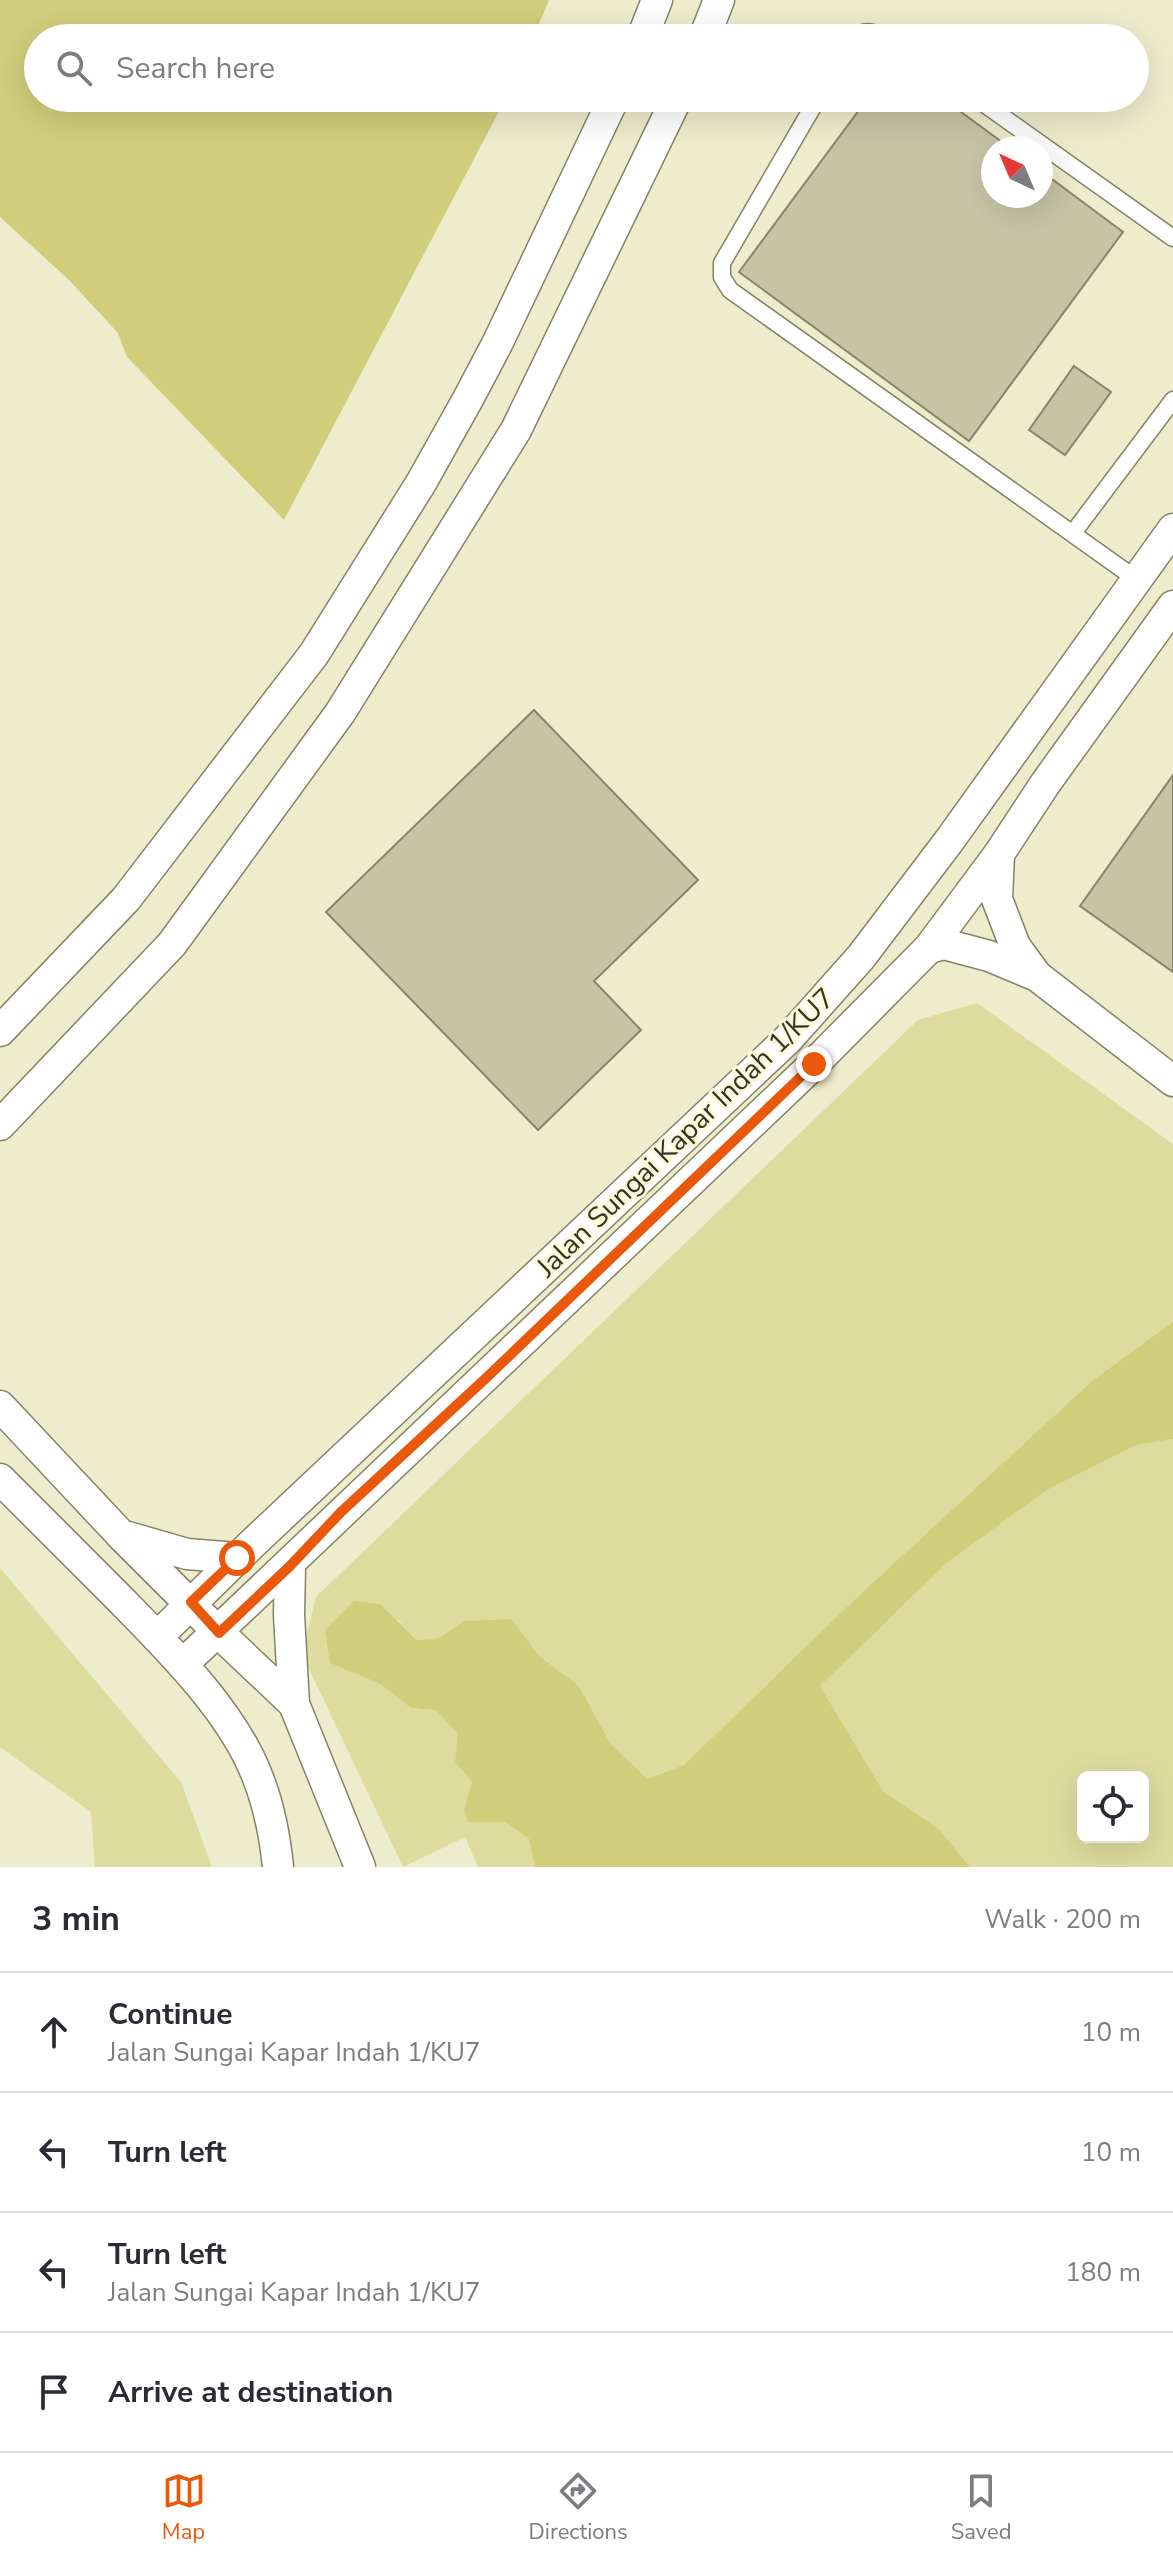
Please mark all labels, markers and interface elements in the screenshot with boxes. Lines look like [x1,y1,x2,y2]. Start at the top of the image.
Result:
search box [24,24,1149,112]
icon: search [52,46,96,90]
text: Search here [116,48,275,89]
north arrow [981,136,1053,208]
street label: Jalan Sungai Kapar Indah 1/KU7 [528,980,843,1286]
route end [796,1046,832,1082]
route start [219,1540,255,1576]
map controls [1077,1771,1149,1843]
button: locate [1077,1771,1149,1843]
text: 3 min [32,1896,120,1942]
text: Walk · 200 m [984,1902,1141,1937]
text: Continue [108,1994,233,2035]
icon: ahead [32,2010,76,2054]
text: 10 m [1081,2015,1141,2050]
text: Jalan Sungai Kapar Indah 1/KU7 [108,2035,480,2070]
icon: left [32,2130,76,2174]
text: Turn left [108,2132,226,2173]
text: 10 m [1081,2135,1141,2170]
text: Turn left [108,2234,226,2275]
icon: left [32,2250,76,2294]
text: 180 m [1065,2255,1141,2290]
text: Jalan Sungai Kapar Indah 1/KU7 [108,2275,480,2310]
icon: arrive [32,2370,76,2414]
text: Arrive at destination [108,2372,393,2413]
tab: Map [162,2469,206,2547]
tab: Directions [529,2469,628,2547]
tab: Saved [951,2469,1011,2547]

